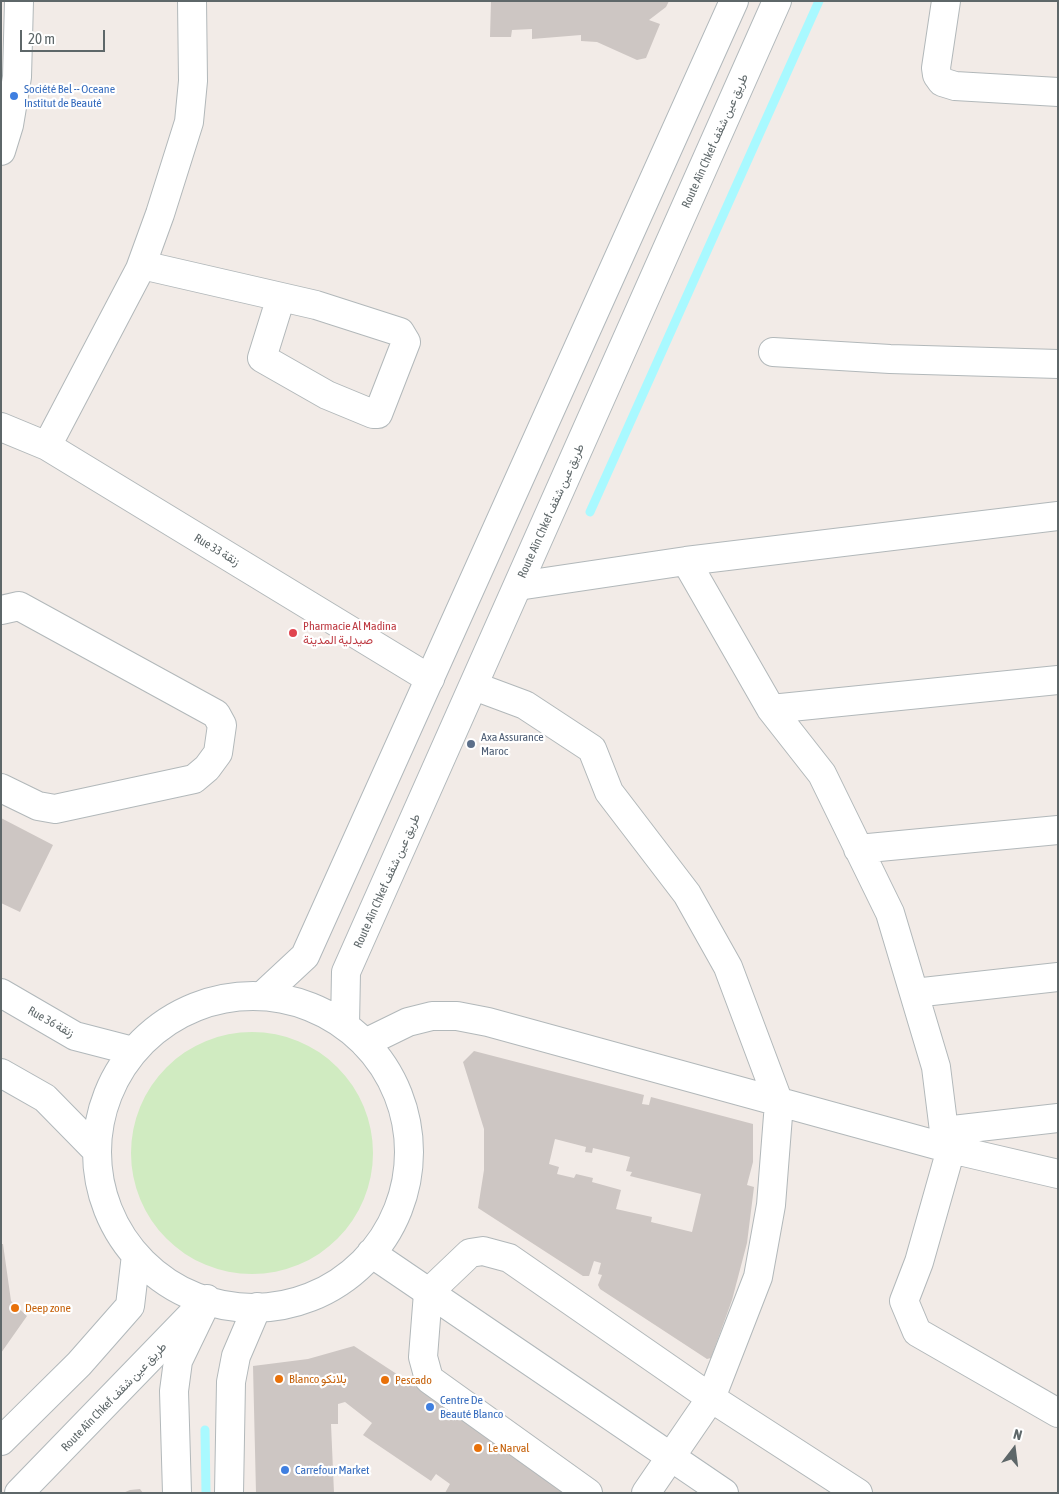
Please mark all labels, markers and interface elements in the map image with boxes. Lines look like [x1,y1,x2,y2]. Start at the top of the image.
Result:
scale bar [22,20,108,52]
text: 20 m [28,30,55,47]
street label: Route Aïn Chkef طريق عين شقف [679,72,751,210]
place label: Société Bel -- Oceane Institut de Beauté [24,82,115,110]
marker: Société Bel -- Oceane Institut de Beauté [8,90,20,102]
street label: Route Aïn Chkef طريق عين شقف [515,442,587,580]
street label: Rue 33 زنقة [192,531,242,569]
place label: Pharmacie Al Madina صيدلية المدينة [303,619,397,647]
marker: Pharmacie Al Madina صيدلية المدينة [287,627,299,639]
place label: Axa Assurance Maroc [481,730,544,758]
marker: Axa Assurance Maroc [465,738,477,750]
street label: Route Aïn Chkef طريق عين شقف [351,812,423,950]
street label: Rue 36 زنقة [25,1003,77,1041]
place label: Deep zone [25,1301,71,1315]
marker: Deep zone [9,1302,21,1314]
street label: Route Aïn Chkef طريق عين شقف [58,1340,170,1454]
place label: Blanco بلانكو [289,1372,347,1386]
marker: Blanco بلانكو [273,1373,285,1385]
place label: Pescado [395,1373,432,1387]
marker: Pescado [379,1374,391,1386]
place label: Centre De Beauté Blanco [440,1393,503,1421]
marker: Centre De Beauté Blanco [424,1401,436,1413]
north arrow [989,1424,1039,1474]
text: N [1012,1426,1024,1443]
place label: Le Narval [488,1441,530,1455]
marker: Le Narval [472,1442,484,1454]
place label: Carrefour Market [295,1463,370,1477]
marker: Carrefour Market [279,1464,291,1476]

